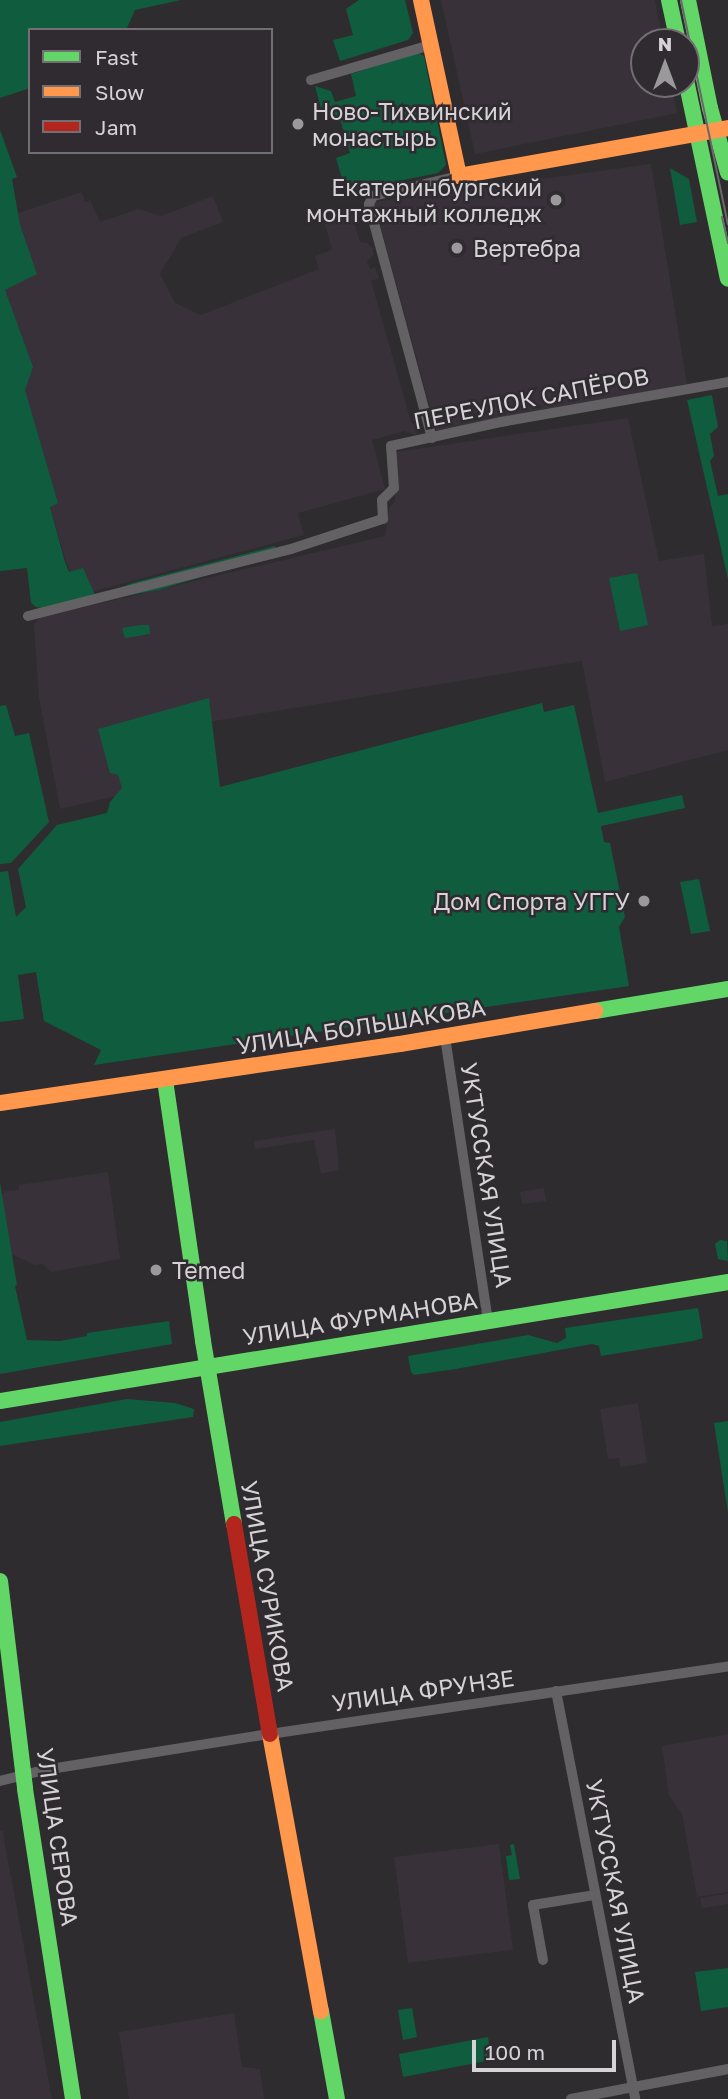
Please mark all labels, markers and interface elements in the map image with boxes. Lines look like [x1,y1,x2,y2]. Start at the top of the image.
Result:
legend [28,28,273,154]
north arrow [630,28,700,98]
text: N [658,32,672,55]
text: Fast [95,44,138,70]
text: Slow [95,79,144,105]
place label: Ново-Тихвинский монастырь [312,97,512,151]
text: Jam [95,114,137,140]
marker: Ново-Тихвинский монастырь [290,116,306,132]
place label: Екатеринбургский монтажный колледж [306,173,542,227]
marker: Екатеринбургский монтажный колледж [548,192,564,208]
place label: Вертебра [473,234,581,262]
marker: Вертебра [447,238,467,258]
street label: ПЕРЕУЛОК САПЁРОВ [411,362,651,434]
place label: Дом Спорта УГГУ [434,887,630,915]
marker: Дом Спорта УГГУ [636,893,652,909]
street label: УЛИЦА БОЛЬШАКОВА [234,993,488,1059]
street label: УКТУССКАЯ УЛИЦА [456,1060,518,1290]
place label: Temed [172,1256,245,1284]
marker: Temed [146,1260,166,1280]
street label: УЛИЦА ФУРМАНОВА [241,1286,479,1350]
street label: УЛИЦА СУРИКОВА [236,1479,300,1693]
street label: УЛИЦА ФРУНЗЕ [330,1664,516,1716]
street label: УЛИЦА СЕРОВА [32,1746,84,1928]
street label: УКТУССКАЯ УЛИЦА [581,1777,651,2005]
scale bar [476,2025,620,2070]
text: 100 m [485,2039,545,2065]

